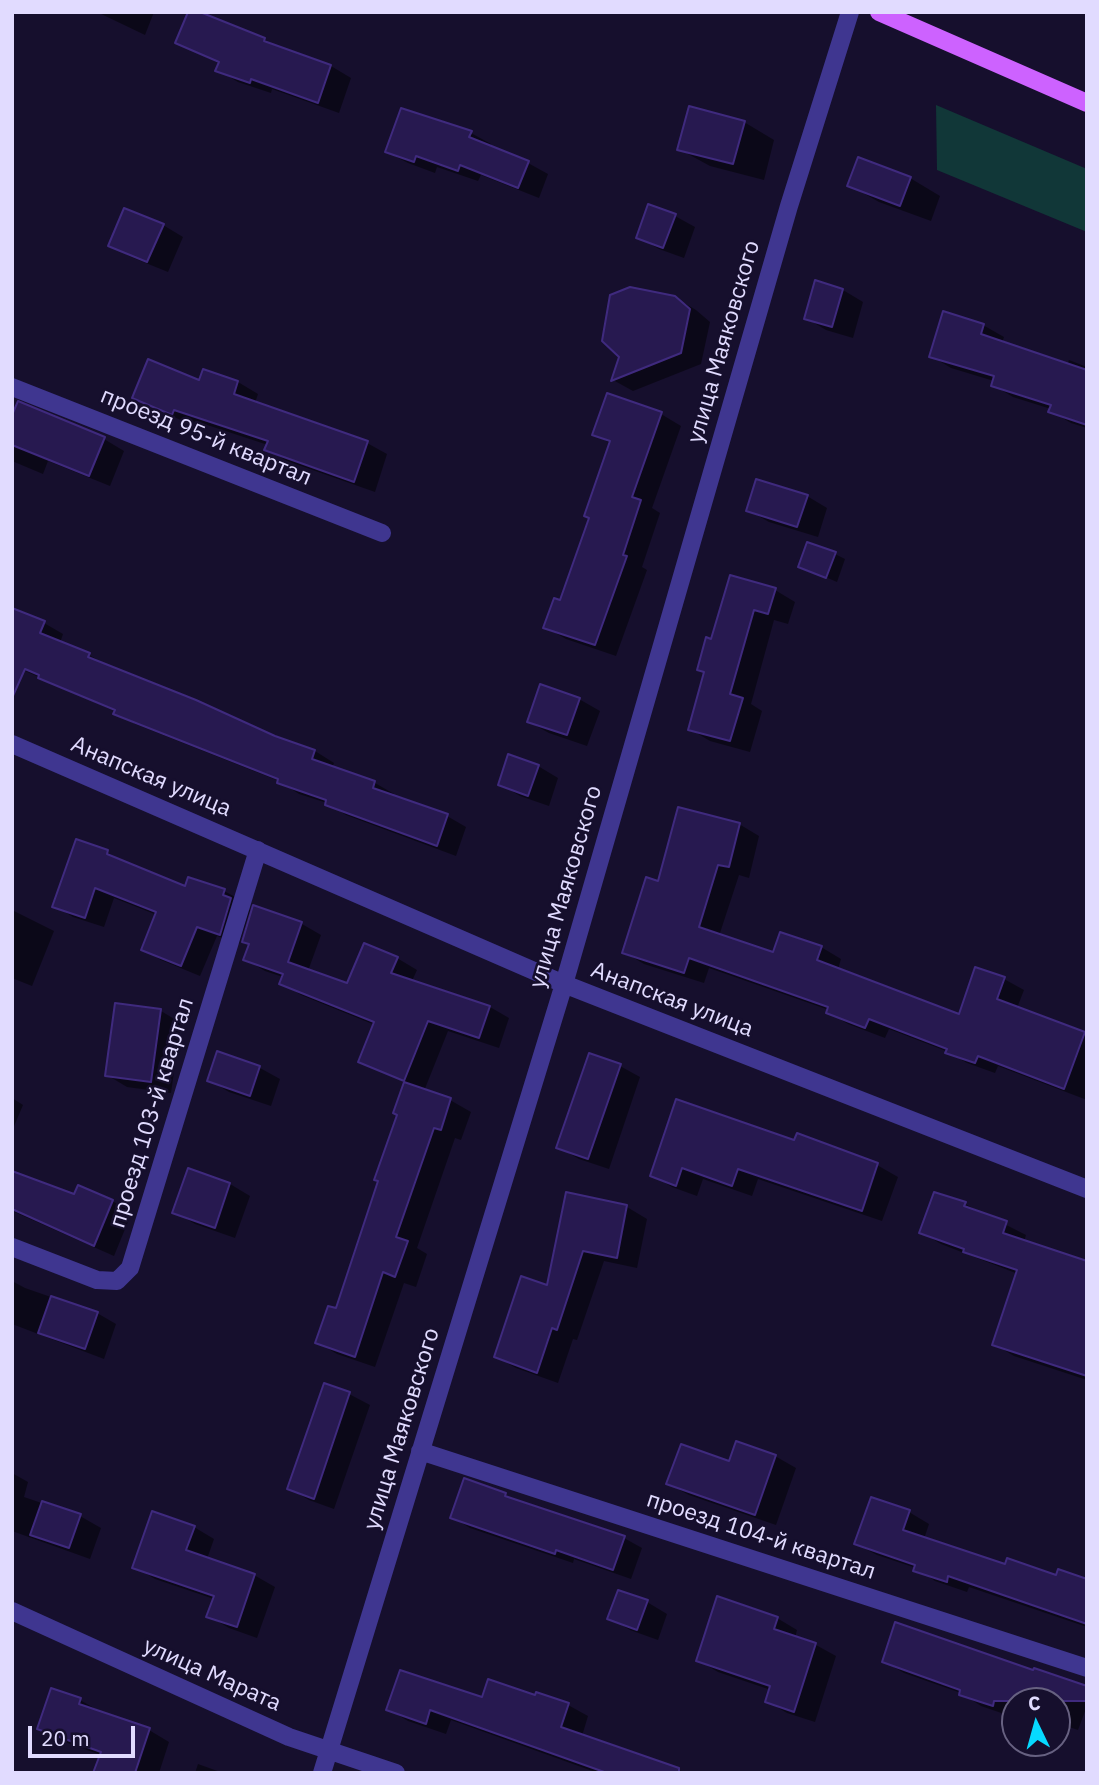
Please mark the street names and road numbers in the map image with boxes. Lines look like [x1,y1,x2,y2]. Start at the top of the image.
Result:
street label: улица Маяковского [682,237,766,447]
street label: проезд 95-й квартал [96,382,316,492]
street label: Анапская улица [67,731,235,823]
street label: улица Маяковского [524,782,608,992]
street label: Анапская улица [587,956,757,1044]
street label: проезд 103-й квартал [104,995,200,1231]
street label: улица Маяковского [358,1325,446,1533]
street label: проезд 104-й квартал [643,1486,879,1586]
street label: улица Марата [139,1632,285,1718]

